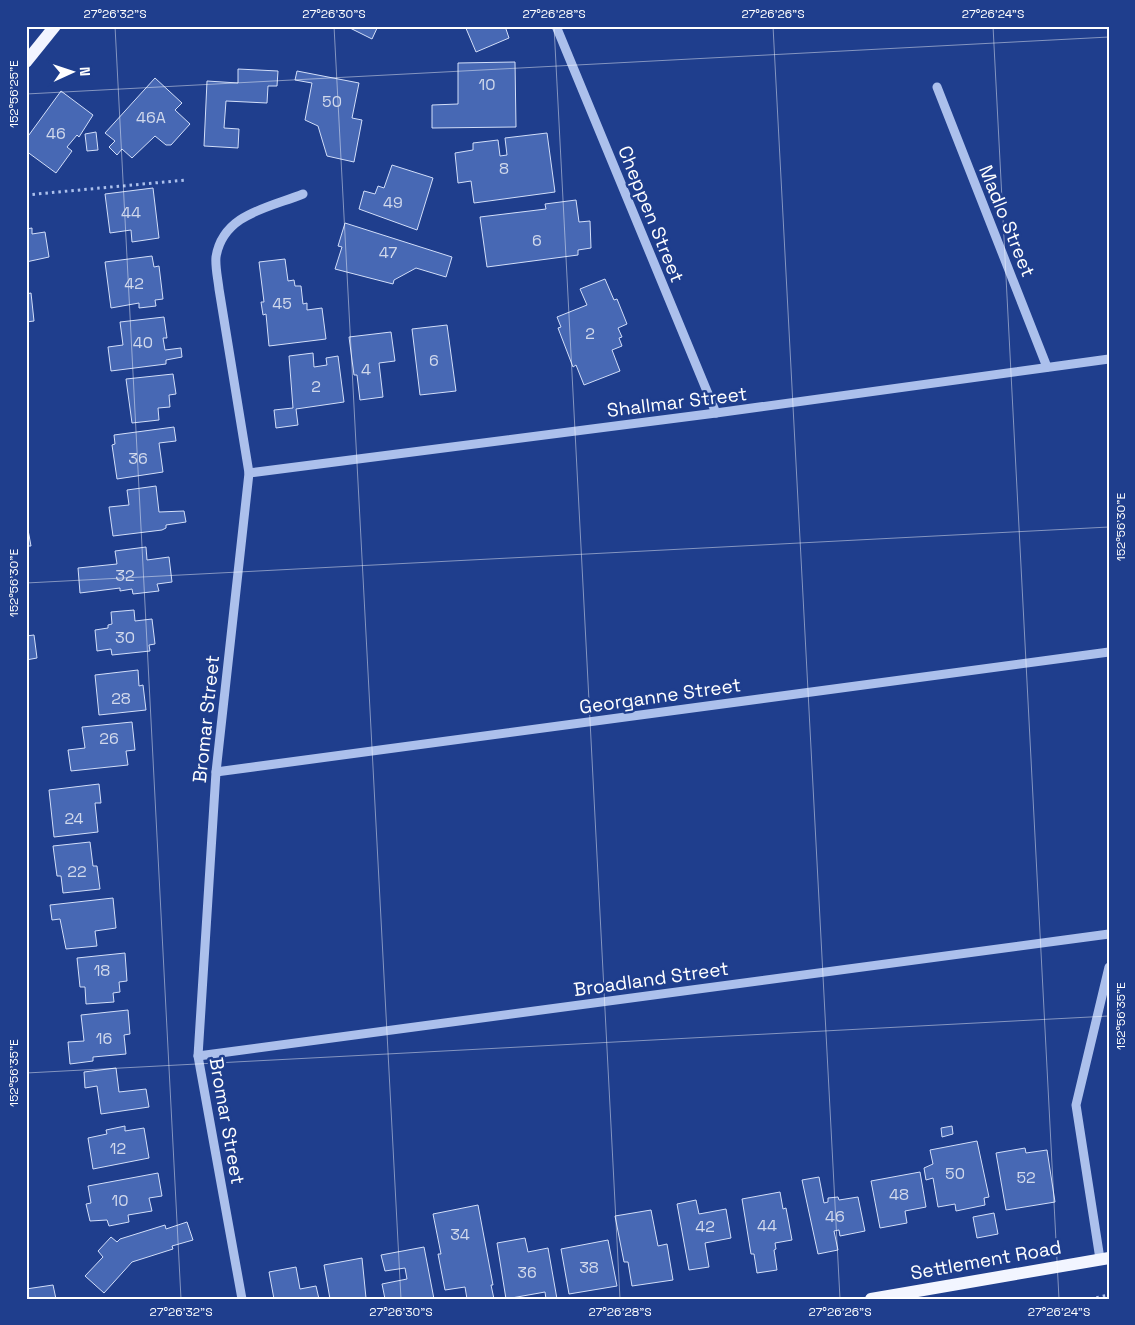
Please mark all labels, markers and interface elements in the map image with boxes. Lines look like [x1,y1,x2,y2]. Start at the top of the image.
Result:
text: 27°26'32"S [83,6,147,22]
text: 27°26'30"S [302,6,366,22]
text: 27°26'28"S [522,6,586,22]
text: 27°26'26"S [741,6,805,22]
text: 27°26'24"S [962,6,1024,22]
north arrow [48,48,98,98]
text: 152°56'25"E [6,60,22,128]
text: N [76,66,94,76]
house number: 10 [479,74,495,95]
house number: 50 [322,91,342,112]
house number: 46A [136,107,166,128]
house number: 46 [46,123,66,144]
street label: Cheppen Street [612,142,690,286]
house number: 8 [499,158,509,179]
street label: Madlo Street [973,161,1041,281]
house number: 49 [383,192,403,213]
house number: 44 [121,202,141,223]
house number: 6 [532,230,542,251]
house number: 47 [379,242,397,263]
house number: 42 [124,273,144,294]
house number: 45 [272,293,292,314]
house number: 2 [585,323,595,344]
house number: 40 [133,332,153,353]
house number: 6 [429,350,439,371]
house number: 4 [361,359,371,380]
house number: 2 [311,376,321,397]
street label: Shallmar Street [606,381,748,423]
house number: 36 [128,448,148,469]
text: 152°56'30"E [1113,493,1129,561]
text: 152°56'30"E [6,549,22,617]
house number: 32 [115,565,135,586]
house number: 30 [115,627,135,648]
street label: Bromar Street [187,654,225,784]
street label: Georganne Street [578,672,742,720]
house number: 28 [111,688,131,709]
house number: 26 [99,728,119,749]
house number: 24 [64,808,84,829]
house number: 22 [67,861,87,882]
street label: Broadland Street [572,956,730,1002]
house number: 18 [94,960,110,981]
text: 152°56'35"E [1113,982,1129,1050]
house number: 16 [96,1028,112,1049]
text: 152°56'35"E [6,1039,22,1107]
street label: Bromar Street [204,1056,250,1186]
house number: 12 [110,1138,126,1159]
house number: 50 [945,1163,965,1184]
house number: 52 [1016,1167,1036,1188]
house number: 48 [889,1184,909,1205]
house number: 10 [112,1190,128,1211]
house number: 46 [825,1206,845,1227]
house number: 44 [757,1215,777,1236]
house number: 42 [695,1216,715,1237]
house number: 34 [450,1224,470,1245]
street label: Settlement Road [909,1234,1063,1286]
house number: 38 [579,1257,599,1278]
house number: 36 [517,1262,537,1283]
text: 27°26'32"S [149,1304,213,1320]
text: 27°26'30"S [369,1304,433,1320]
text: 27°26'28"S [588,1304,652,1320]
text: 27°26'26"S [808,1304,872,1320]
text: 27°26'24"S [1028,1304,1090,1320]

